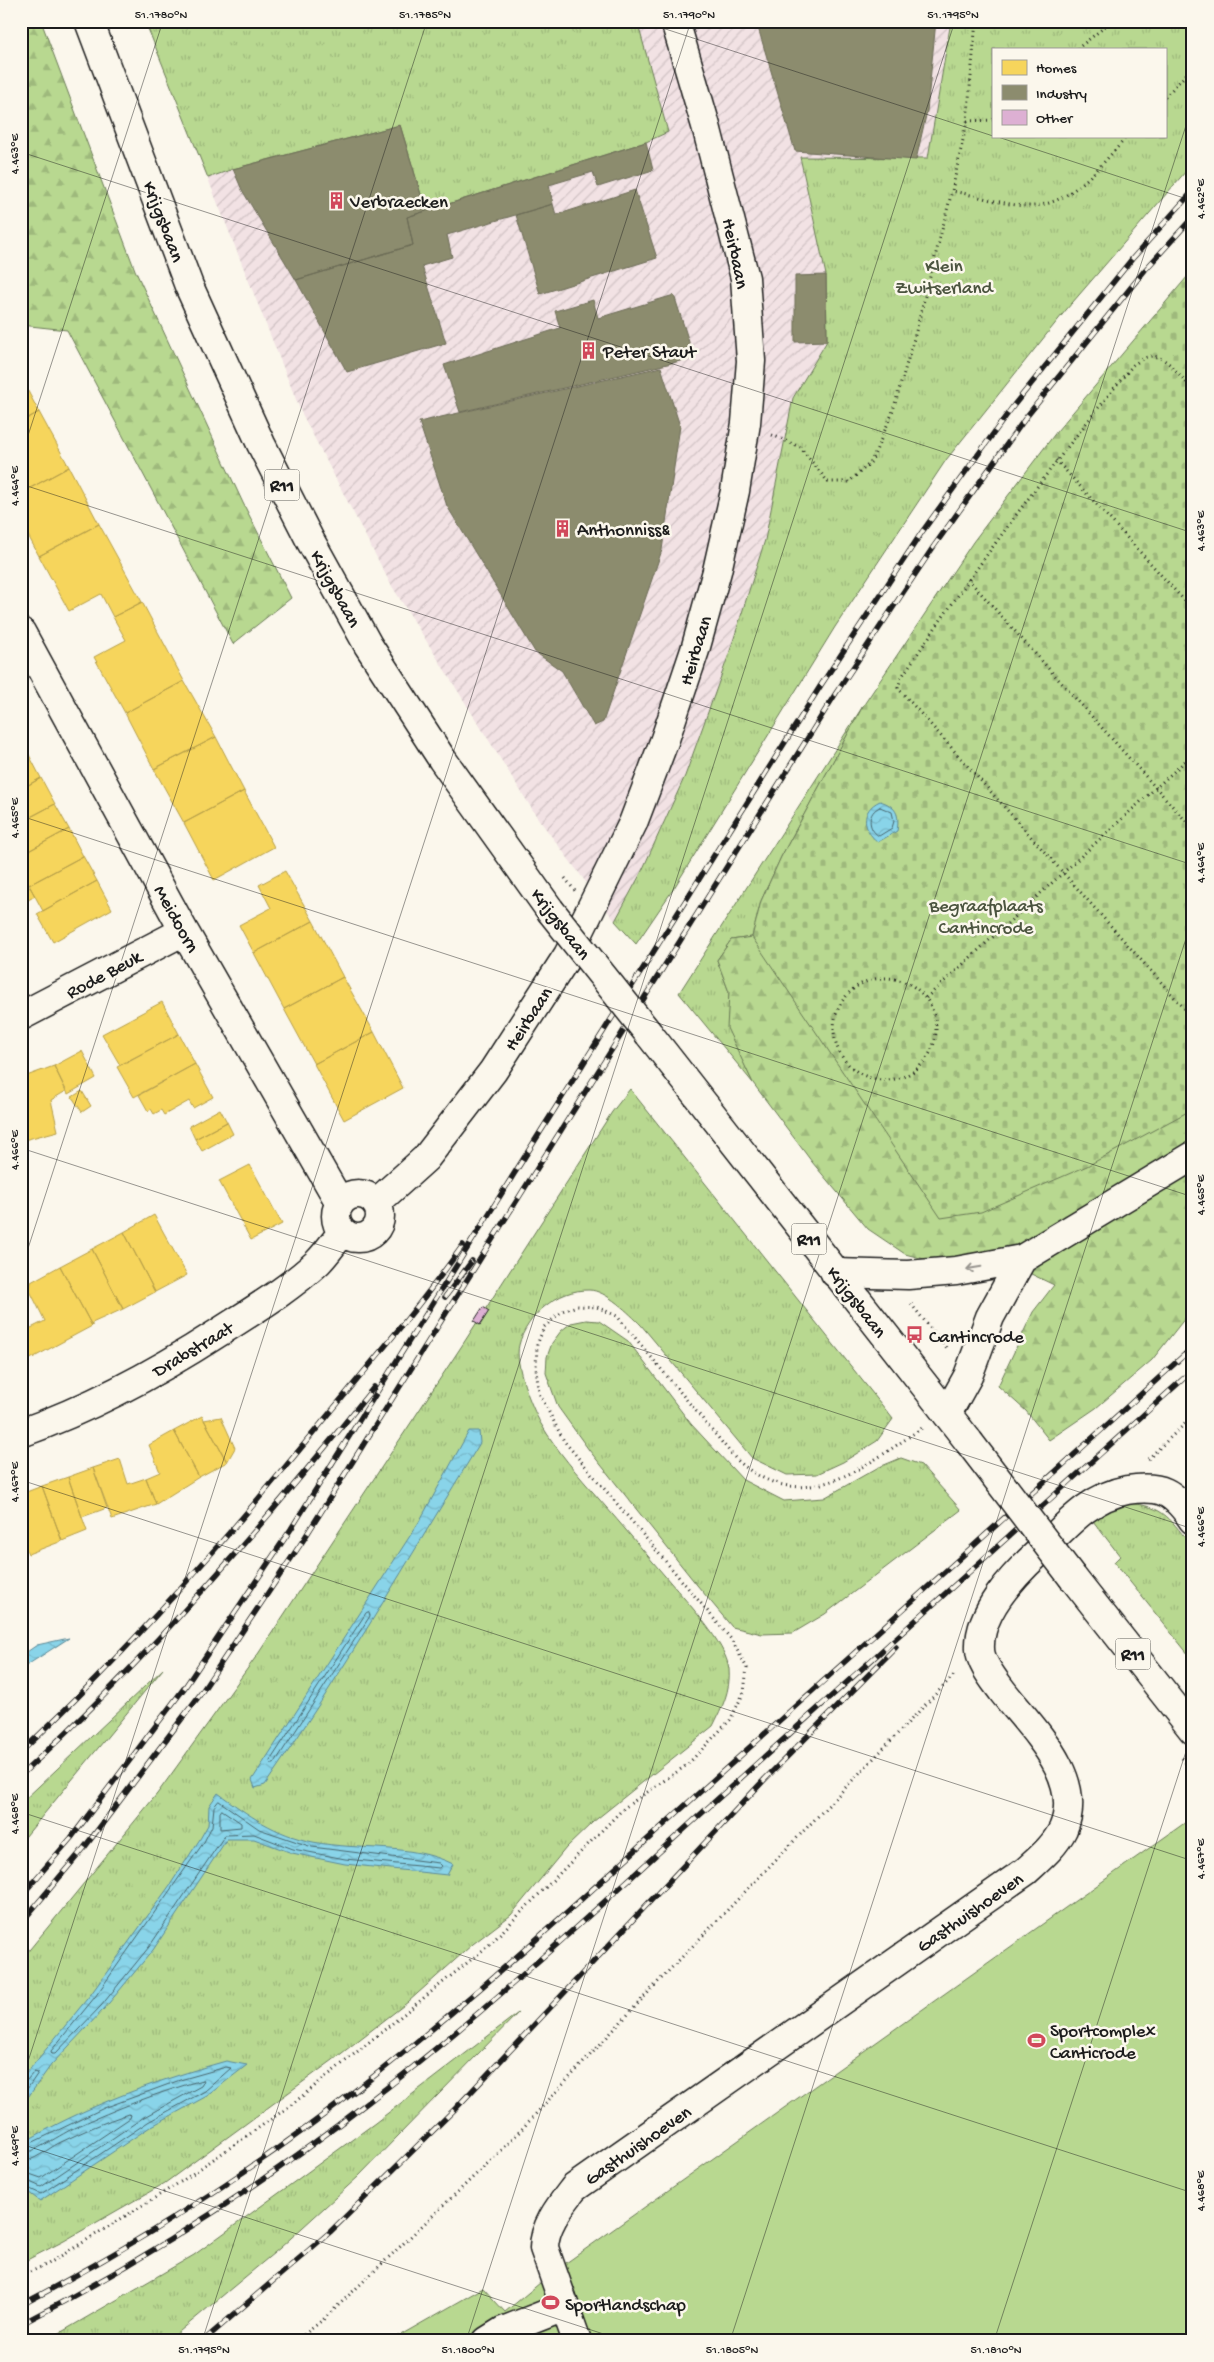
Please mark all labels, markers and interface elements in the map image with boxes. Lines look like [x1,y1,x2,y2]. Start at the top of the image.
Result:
text: 51.1780°N [135,9,187,23]
text: 51.1785°N [399,9,451,23]
text: 51.1790°N [663,9,715,23]
text: 51.1795°N [927,9,979,23]
legend [992,48,1166,138]
text: Homes [1036,60,1077,78]
text: Industry [1036,86,1088,104]
text: Other [1036,110,1074,128]
text: 4.463°E [9,133,23,174]
text: 4.462°E [1195,178,1209,219]
street label: Krijgsbaan [136,179,188,266]
building icon: Verbraecken [326,190,346,210]
place label: Verbraecken [349,192,448,215]
street label: Heirbaan [715,216,752,291]
park label: Klein Zwitserland [895,256,995,301]
building icon: Peter Staut [579,340,599,360]
place label: Peter Staut [602,342,698,365]
text: 4.464°E [9,466,23,506]
road number: R11 [264,470,300,500]
text: 4.463°E [1195,510,1209,551]
building icon: Anthonniss& [553,518,573,538]
place label: Anthonniss& [577,520,670,543]
street label: Krijgsbaan [303,547,365,632]
street label: Heirbaan [676,613,719,689]
text: 4.465°E [9,797,23,838]
text: 4.464°E [1195,843,1209,883]
street label: Meidoorn [147,882,203,958]
street label: Krijgsbaan [524,885,594,966]
park label: Begraafplaats Cantincrode [928,896,1044,941]
street label: Rode Beuk [63,946,148,1006]
street label: Heirbaan [501,984,559,1056]
text: 4.466°E [9,1129,23,1170]
text: 4.465°E [1195,1174,1209,1215]
road number: R11 [792,1224,826,1254]
street label: Krijgsbaan [820,1263,890,1344]
one-way arrow [967,1263,983,1273]
street label: Drabstraat [148,1317,240,1385]
bus stop icon: Cantincrode [905,1325,925,1345]
place label: Cantincrode [929,1327,1024,1350]
text: 4.467°E [9,1461,23,1502]
text: 4.466°E [1195,1506,1209,1547]
road number: R11 [1116,1638,1150,1670]
text: 4.468°E [9,1793,23,1834]
text: 4.467°E [1195,1838,1209,1879]
street label: Gasthuishoeven [913,1869,1029,1959]
place label: Sportcomplex Canticrode [1050,2021,1156,2066]
sports icon: Sportcomplex Canticrode [1026,2030,1046,2050]
street label: Gasthuishoeven [581,2102,697,2192]
text: 4.469°E [9,2125,23,2166]
text: 4.468°E [1195,2170,1209,2211]
sports icon: Sportlandschap [541,2293,561,2313]
place label: Sportlandschap [565,2295,687,2318]
text: 51.1795°N [178,2344,230,2358]
text: 51.1800°N [441,2344,495,2358]
text: 51.1805°N [706,2344,759,2358]
text: 51.1810°N [970,2344,1022,2358]

